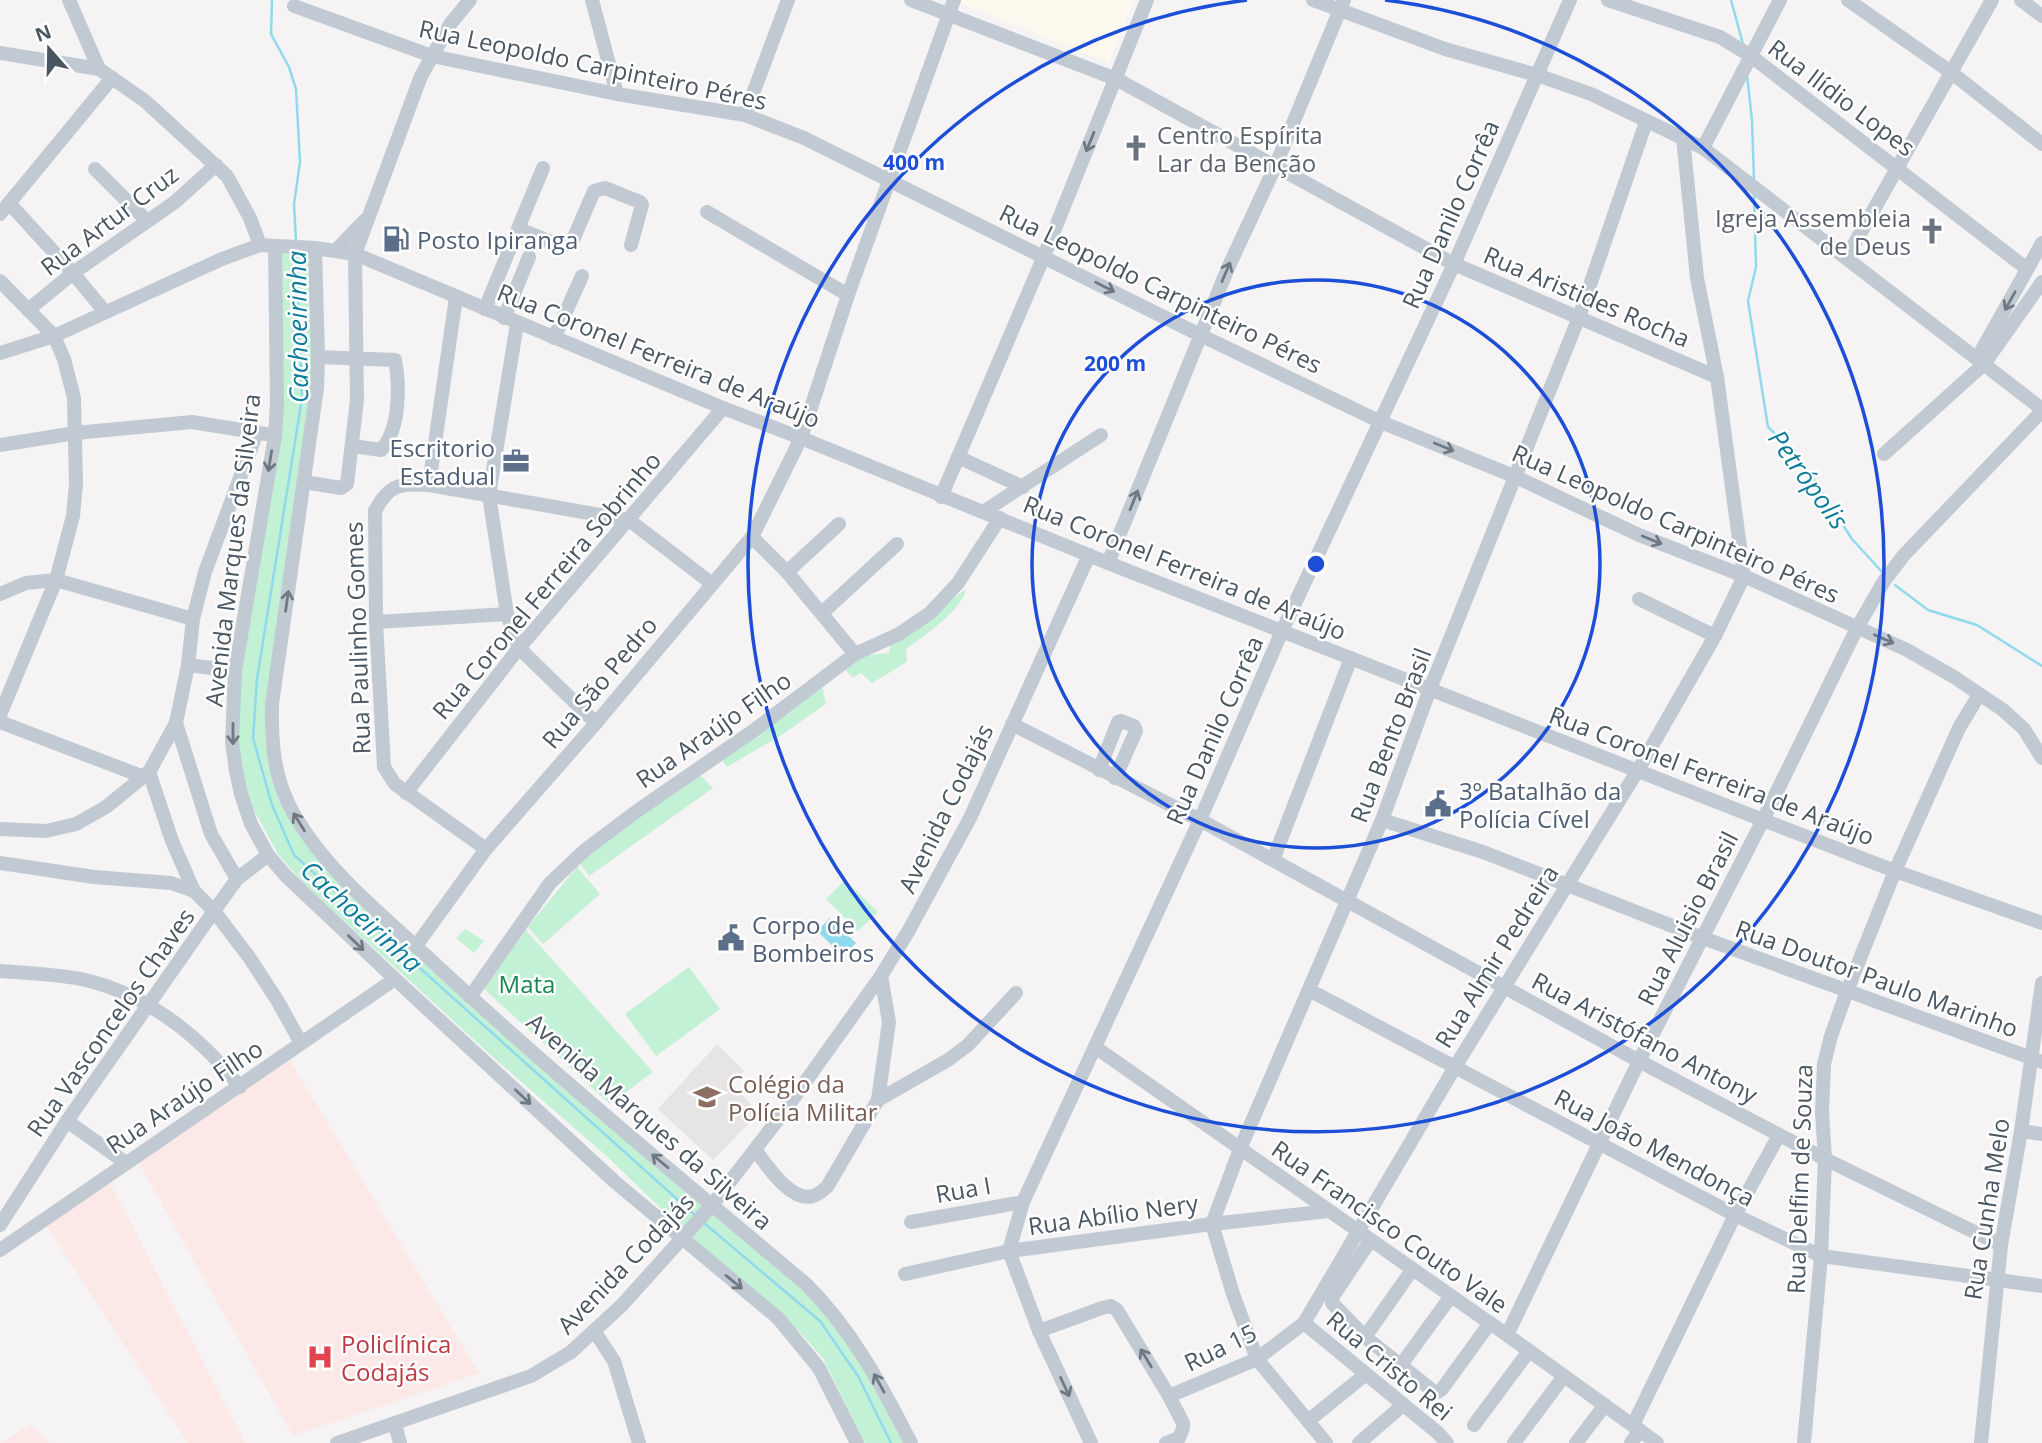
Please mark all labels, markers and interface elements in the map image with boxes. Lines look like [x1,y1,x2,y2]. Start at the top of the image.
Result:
street label: Rua Leopoldo Carpinteiro Péres [416,11,770,117]
north arrow [14,14,84,84]
text: N [31,18,55,48]
street label: Rua Ilídio Lopes [1762,31,1922,163]
street label: Rua Danilo Corrêa [1394,114,1506,314]
place label: Centro Espírita Lar da Benção [1157,118,1323,179]
one-way arrow [1083,131,1096,152]
church icon: Centro Espírita Lar da Benção [1121,133,1151,163]
text: 400 m [883,148,945,176]
street label: Rua Artur Cruz [33,157,185,283]
street label: Rua Leopoldo Carpinteiro Péres [994,195,1328,381]
place label: Igreja Assembleia de Deus [1715,201,1911,262]
church icon: Igreja Assembleia de Deus [1917,216,1947,246]
place label: Posto Ipiranga [417,223,578,256]
fuel station icon: Posto Ipiranga [381,224,411,254]
street label: Rua Aristides Rocha [1479,238,1695,354]
water label: Cachoeirinha [278,250,316,404]
one-way arrow [1220,262,1233,283]
street label: Rua Coronel Ferreira de Araújo [493,275,825,435]
one-way arrow [1094,280,1115,294]
one-way arrow [2003,290,2017,310]
text: 200 m [1084,349,1146,377]
street label: Avenida Marques da Silveira [196,392,268,708]
water label: Petrópolis [1761,422,1857,536]
place label: Escritorio Estadual [390,431,495,492]
street label: Rua Leopoldo Carpinteiro Péres [1507,436,1845,610]
one-way arrow [1433,442,1455,455]
street label: Rua Coronel Ferreira Sobrinho [424,444,668,726]
office icon: Escritorio Estadual [501,446,531,476]
one-way arrow [263,449,276,472]
street label: Rua Coronel Ferreira de Araújo [1019,487,1351,647]
one-way arrow [1128,489,1141,511]
street label: Rua Paulinho Gomes [336,521,378,755]
one-way arrow [1641,534,1662,547]
centre of rings [1304,552,1328,576]
one-way arrow [281,590,294,613]
street label: Rua São Pedro [534,609,664,755]
street label: Rua Danilo Corrêa [1158,630,1270,830]
one-way arrow [1872,634,1894,647]
street label: Rua Bento Brasil [1342,643,1438,827]
street label: Rua Araújo Filho [629,663,797,795]
street label: Rua Coronel Ferreira de Araújo [1545,698,1879,852]
street label: Avenida Codajás [890,718,1000,898]
one-way arrow [226,723,240,746]
place label: 3º Batalhão da Polícia Cível [1459,774,1621,835]
public building icon: 3º Batalhão da Polícia Cível [1423,789,1453,819]
one-way arrow [291,813,306,832]
street label: Rua Aluisio Brasil [1629,825,1745,1011]
water label: Cachoeirinha [293,852,431,981]
street label: Rua Almir Pedreira [1426,858,1566,1054]
street label: Rua Vasconcelos Chaves [18,901,202,1143]
place label: Corpo de Bombeiros [752,908,874,969]
street label: Rua Doutor Paulo Marinho [1731,911,2023,1045]
public building icon: Corpo de Bombeiros [716,923,746,953]
one-way arrow [348,934,365,951]
street label: Rua Aristófano Antony [1526,964,1764,1111]
park label: Mata [499,967,555,1000]
street label: Avenida Marques da Silveira [520,1005,780,1237]
street label: Rua Araújo Filho [99,1031,269,1161]
street label: Rua Delfim de Souza [1778,1064,1820,1294]
place label: Colégio da Polícia Militar [728,1067,878,1128]
street label: Rua João Mendonça [1549,1080,1761,1214]
school or university icon: Colégio da Polícia Militar [692,1082,722,1112]
one-way arrow [514,1089,532,1105]
street label: Rua Cunha Melo [1955,1116,2017,1302]
street label: Rua Francisco Couto Vale [1265,1132,1515,1320]
one-way arrow [652,1154,670,1169]
street label: Rua I [933,1168,993,1210]
street label: Avenida Codajás [549,1185,701,1341]
street label: Rua Abílio Nery [1026,1186,1201,1242]
one-way arrow [724,1274,742,1290]
street label: Rua Cristo Rei [1320,1303,1460,1427]
street label: Rua 15 [1178,1315,1262,1379]
place label: Policlínica Codajás [341,1327,451,1388]
hospital icon: Policlínica Codajás [305,1342,335,1372]
one-way arrow [1139,1348,1153,1368]
one-way arrow [872,1373,886,1393]
one-way arrow [1059,1376,1072,1397]

